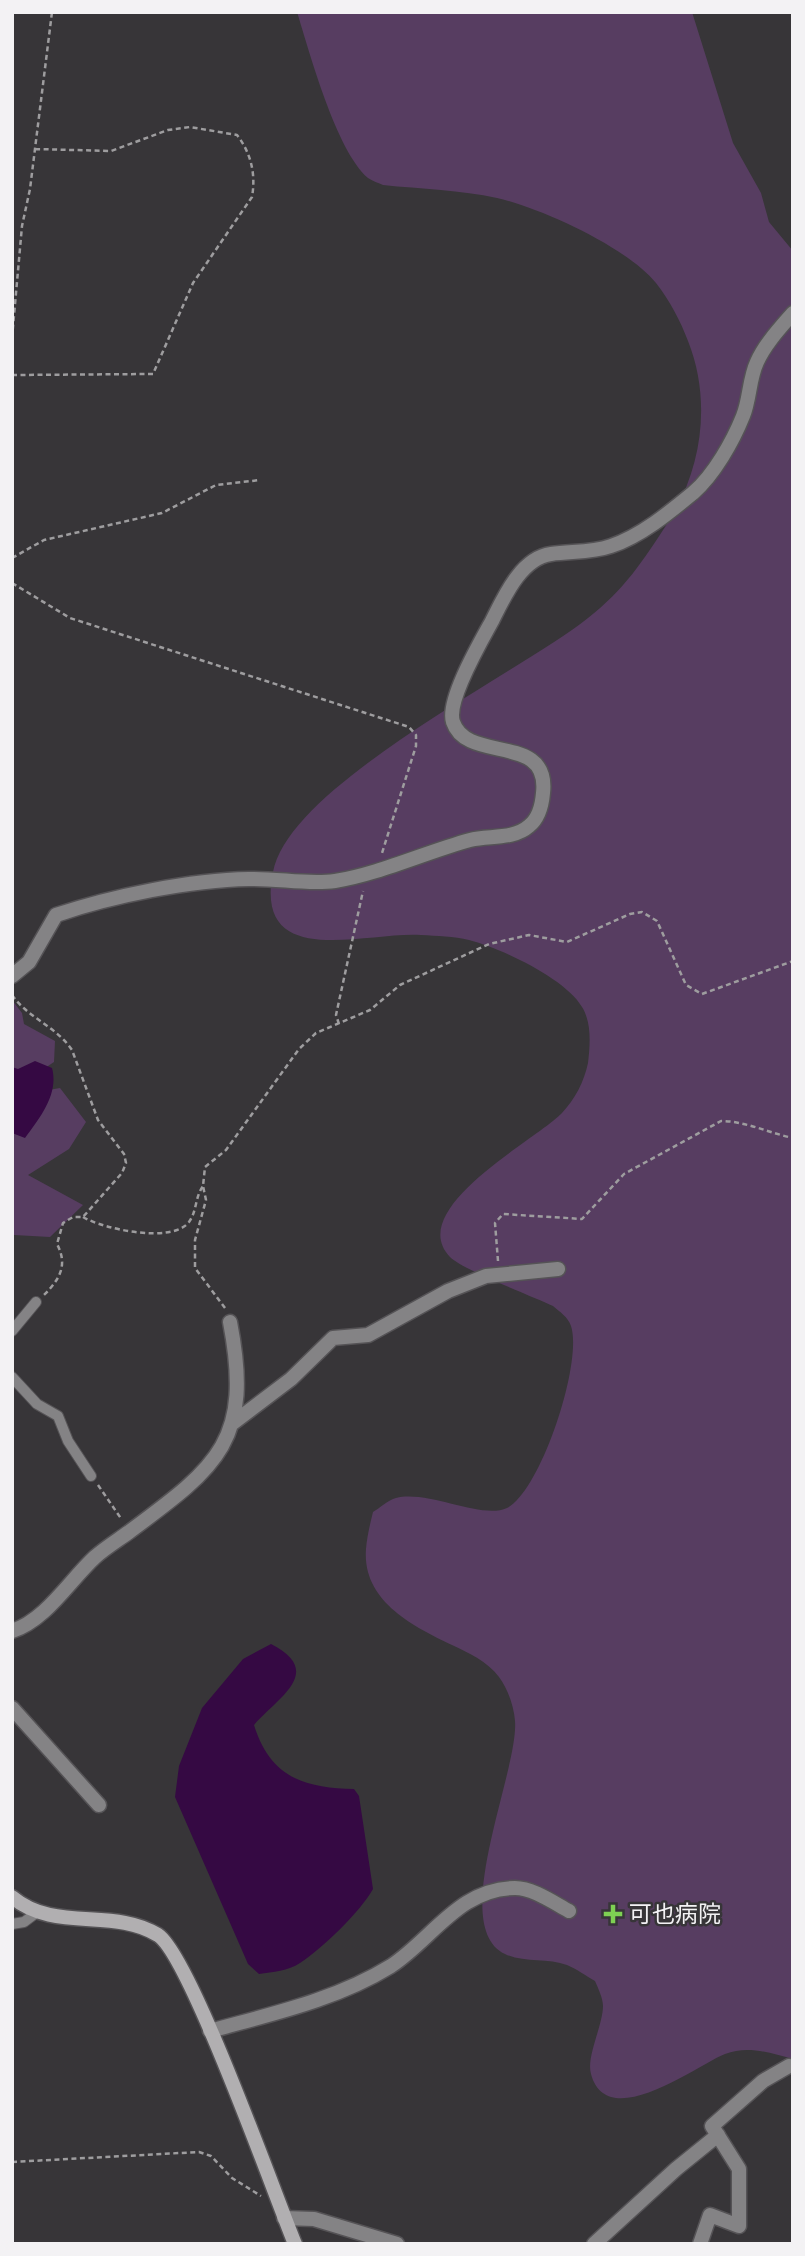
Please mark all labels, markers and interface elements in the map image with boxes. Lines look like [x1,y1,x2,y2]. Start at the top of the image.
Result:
place label: 可也病院 [629,1901,721,1927]
marker: 可也病院 [603,1904,623,1924]

